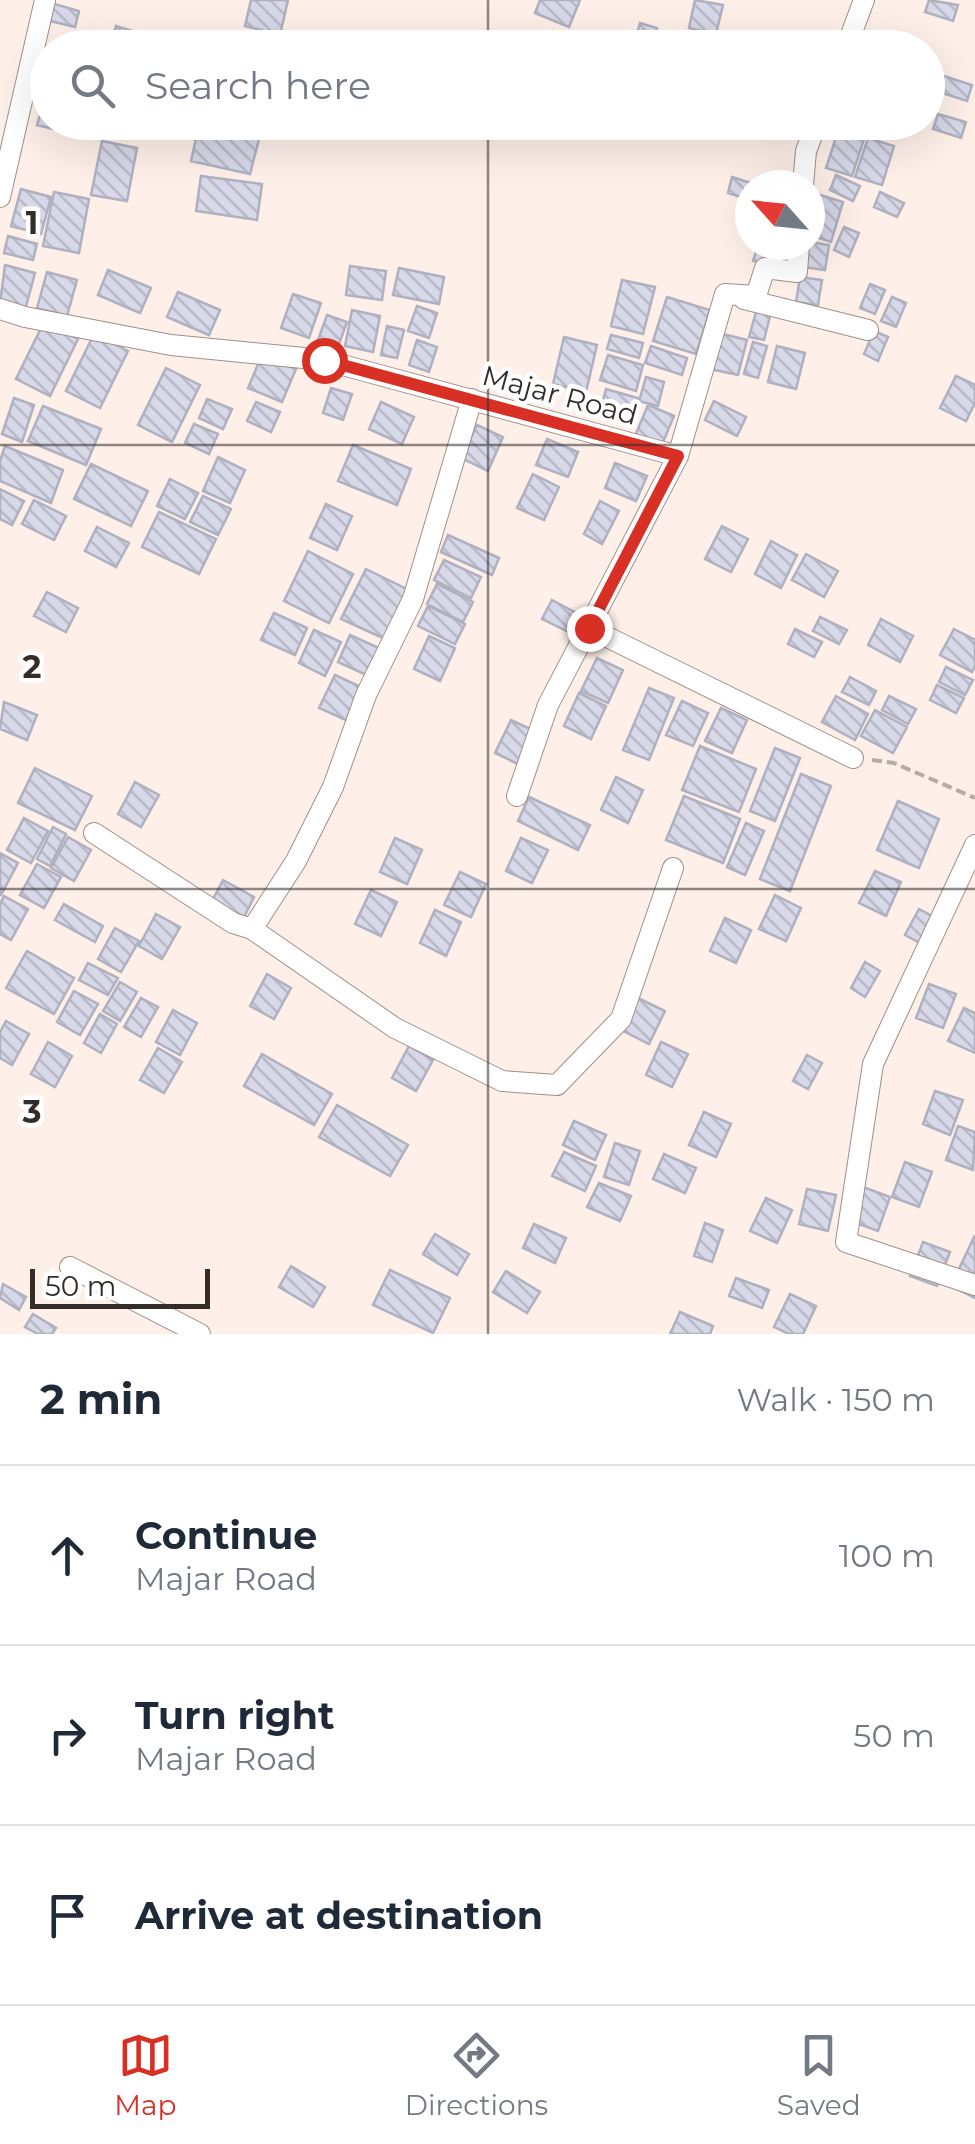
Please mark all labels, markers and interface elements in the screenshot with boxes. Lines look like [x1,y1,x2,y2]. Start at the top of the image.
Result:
search box [30,30,945,140]
icon: search [65,58,120,113]
text: Search here [145,62,371,109]
north arrow [735,170,825,260]
text: 1 [26,203,38,242]
route start [302,338,348,384]
street label: Majar Road [479,358,641,432]
route end [567,606,613,652]
text: 2 [23,647,41,686]
text: 3 [22,1092,41,1131]
scale bar [30,1264,210,1308]
text: 50 m [45,1269,116,1303]
text: 2 min [40,1373,162,1425]
text: Walk · 150 m [737,1380,935,1419]
text: Continue [135,1512,317,1559]
icon: ahead [40,1528,95,1583]
text: 100 m [839,1536,935,1575]
text: Majar Road [135,1559,317,1598]
text: Turn right [135,1692,334,1739]
icon: right [40,1708,95,1763]
text: 50 m [853,1716,935,1755]
text: Majar Road [135,1739,317,1778]
icon: arrive [40,1888,95,1943]
text: Arrive at destination [135,1892,543,1939]
tab: Map [114,2028,176,2122]
tab: Directions [405,2028,548,2122]
tab: Saved [777,2028,861,2122]

